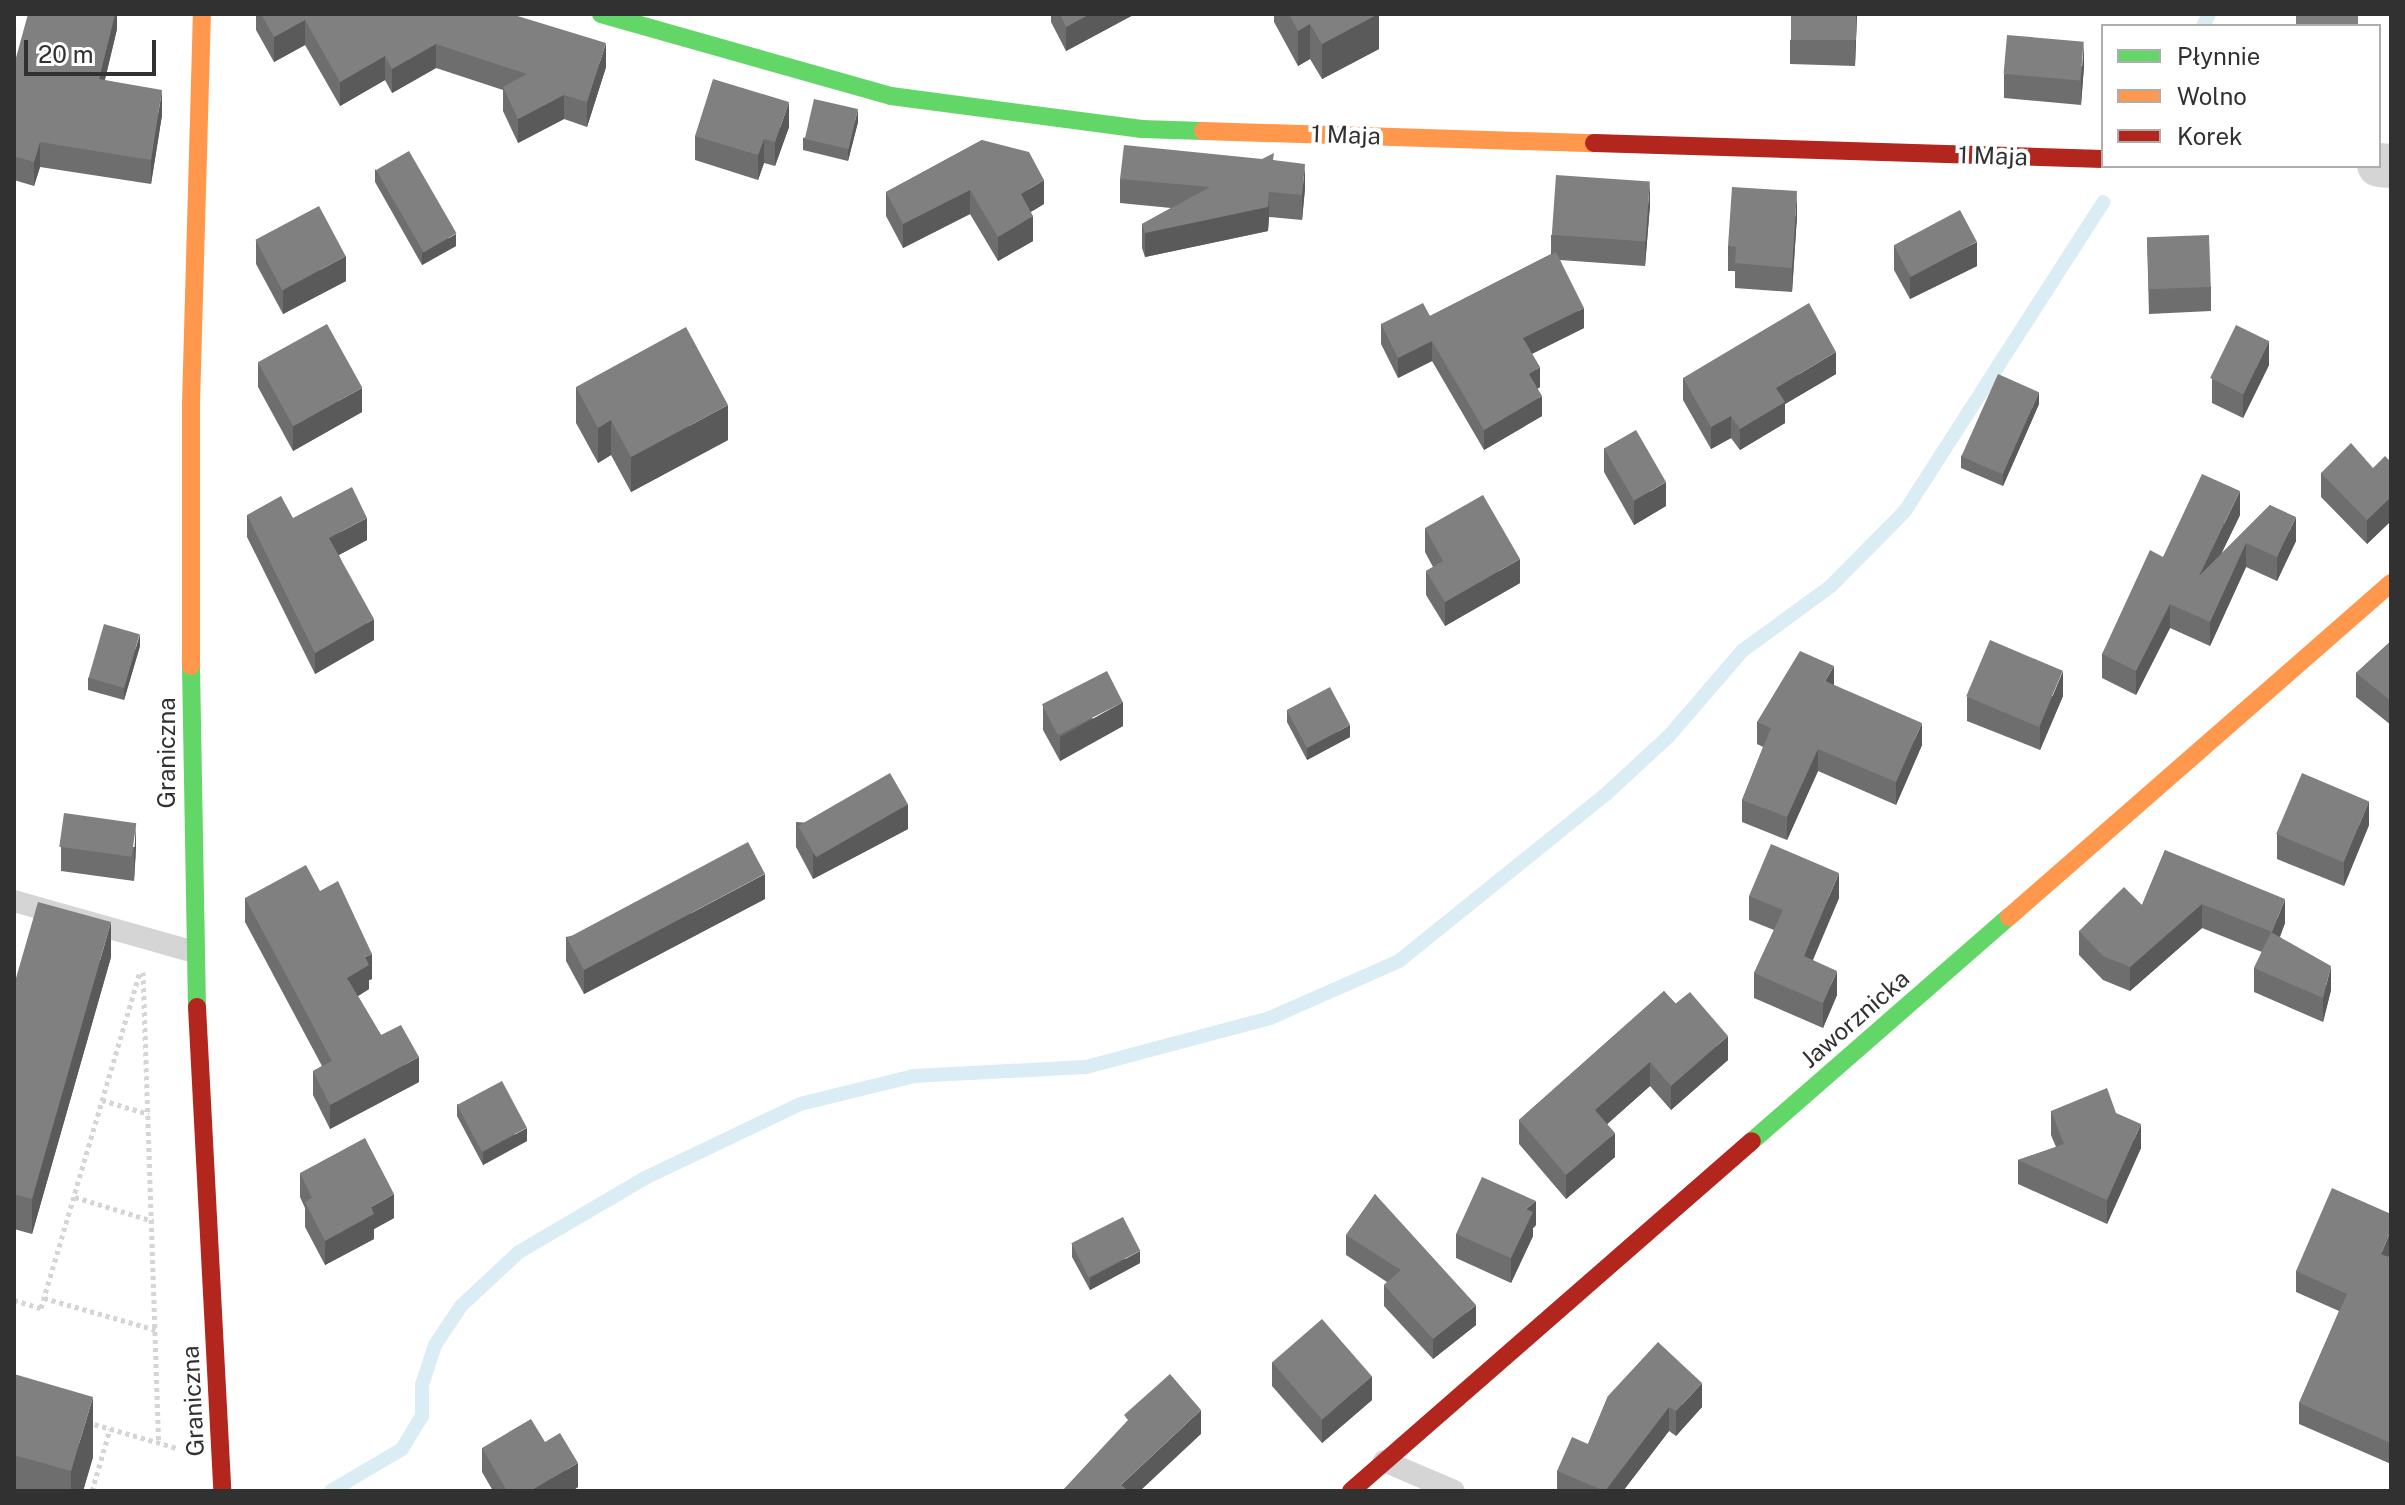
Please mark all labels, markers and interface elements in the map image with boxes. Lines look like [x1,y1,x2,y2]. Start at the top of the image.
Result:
scale bar [28,24,160,74]
legend [2101,24,2381,168]
text: 20 m [38,40,94,68]
text: Płynnie [2177,42,2260,70]
text: Wolno [2177,82,2247,110]
street label: 1 Maja [1311,119,1381,151]
text: Korek [2177,122,2243,150]
street label: 1 Maja [1958,140,2028,172]
street label: Graniczna [153,698,181,808]
street label: Jaworznicka [1795,964,1915,1074]
street label: Graniczna [176,1345,210,1457]

